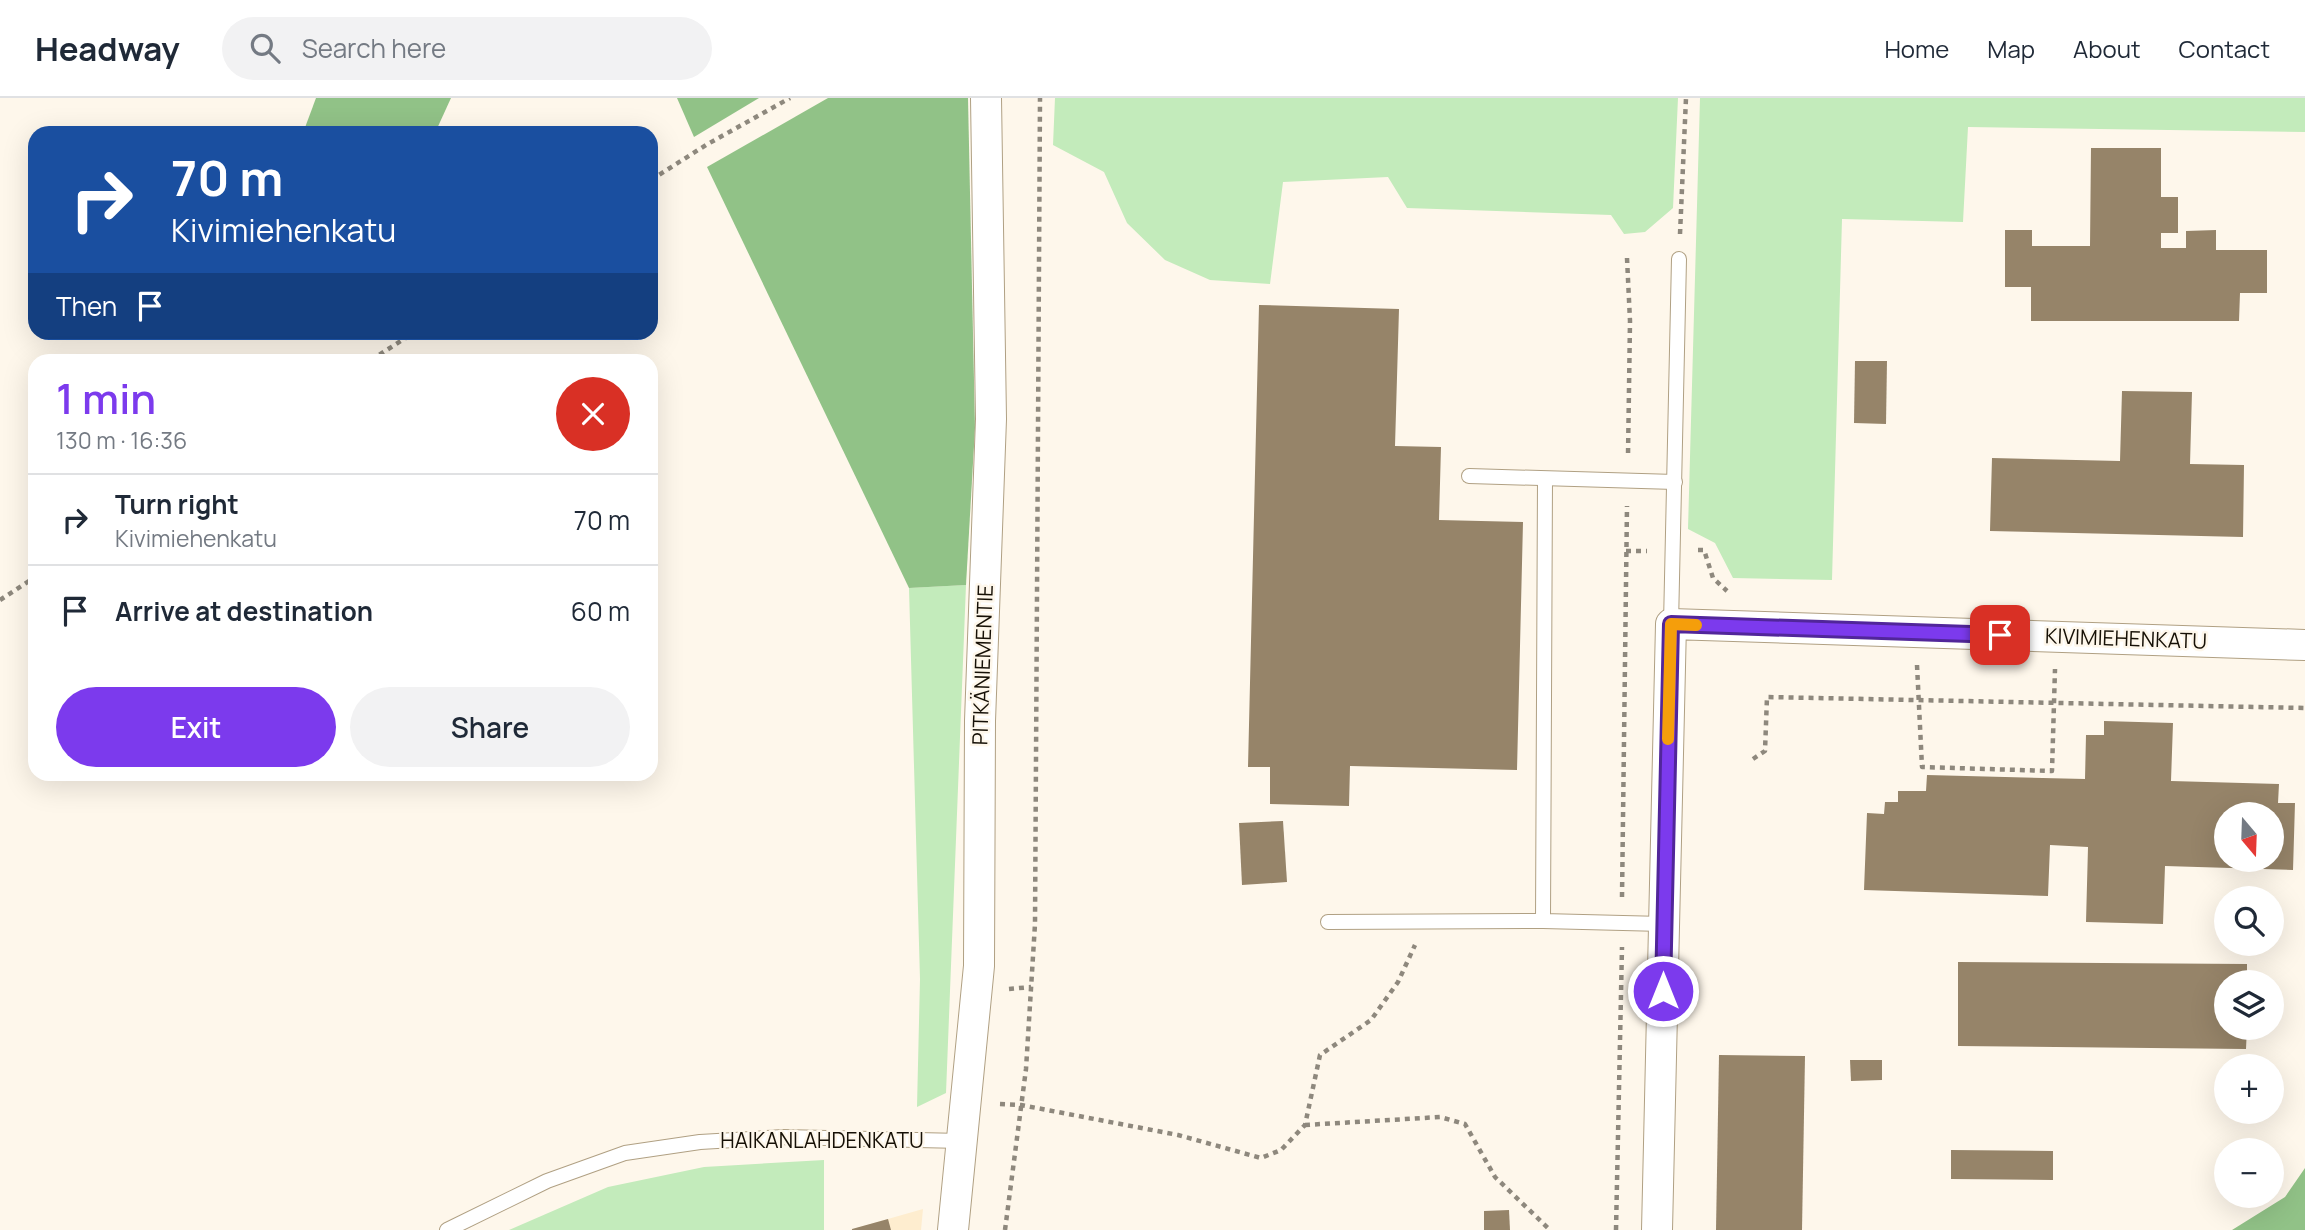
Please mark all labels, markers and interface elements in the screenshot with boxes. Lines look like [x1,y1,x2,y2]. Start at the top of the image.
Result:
search box [222,17,712,80]
text: Headway [35,26,180,71]
icon: search [246,29,284,67]
text: Search here [302,30,446,66]
text: Home [1884,32,1949,65]
text: Map [1987,32,2035,65]
text: About [2073,32,2141,65]
text: Contact [2179,32,2270,65]
text: 70 m [171,144,283,211]
icon: right [56,154,147,245]
text: Kivimiehenkatu [171,208,396,252]
icon: arrive [131,287,169,325]
text: Then [56,288,117,324]
text: 1 min [56,369,156,427]
button: close [556,377,630,451]
text: 130 m · 16:36 [56,424,187,456]
text: Turn right [115,486,239,522]
icon: right [56,501,94,539]
text: 70 m [574,502,630,538]
text: Kivimiehenkatu [115,522,277,554]
street label: PITKÄNIEMENTIE [965,584,999,746]
icon: arrive [56,592,94,630]
text: Arrive at destination [115,593,373,629]
text: 60 m [571,593,630,629]
pin [1970,605,2030,665]
icon: arrive [1981,616,2019,654]
street label: KIVIMIEHENKATU [2045,621,2207,655]
button: Exit [56,687,336,767]
button: Share [350,687,630,767]
north arrow [2214,802,2284,872]
map controls [2214,802,2284,1208]
button: search [2214,886,2284,956]
position arrow [1626,954,1700,1028]
button: layers [2214,970,2284,1040]
button: + [2214,1054,2284,1124]
street label: HAIKANLAHDENKATU [720,1126,924,1154]
button: − [2214,1138,2284,1208]

